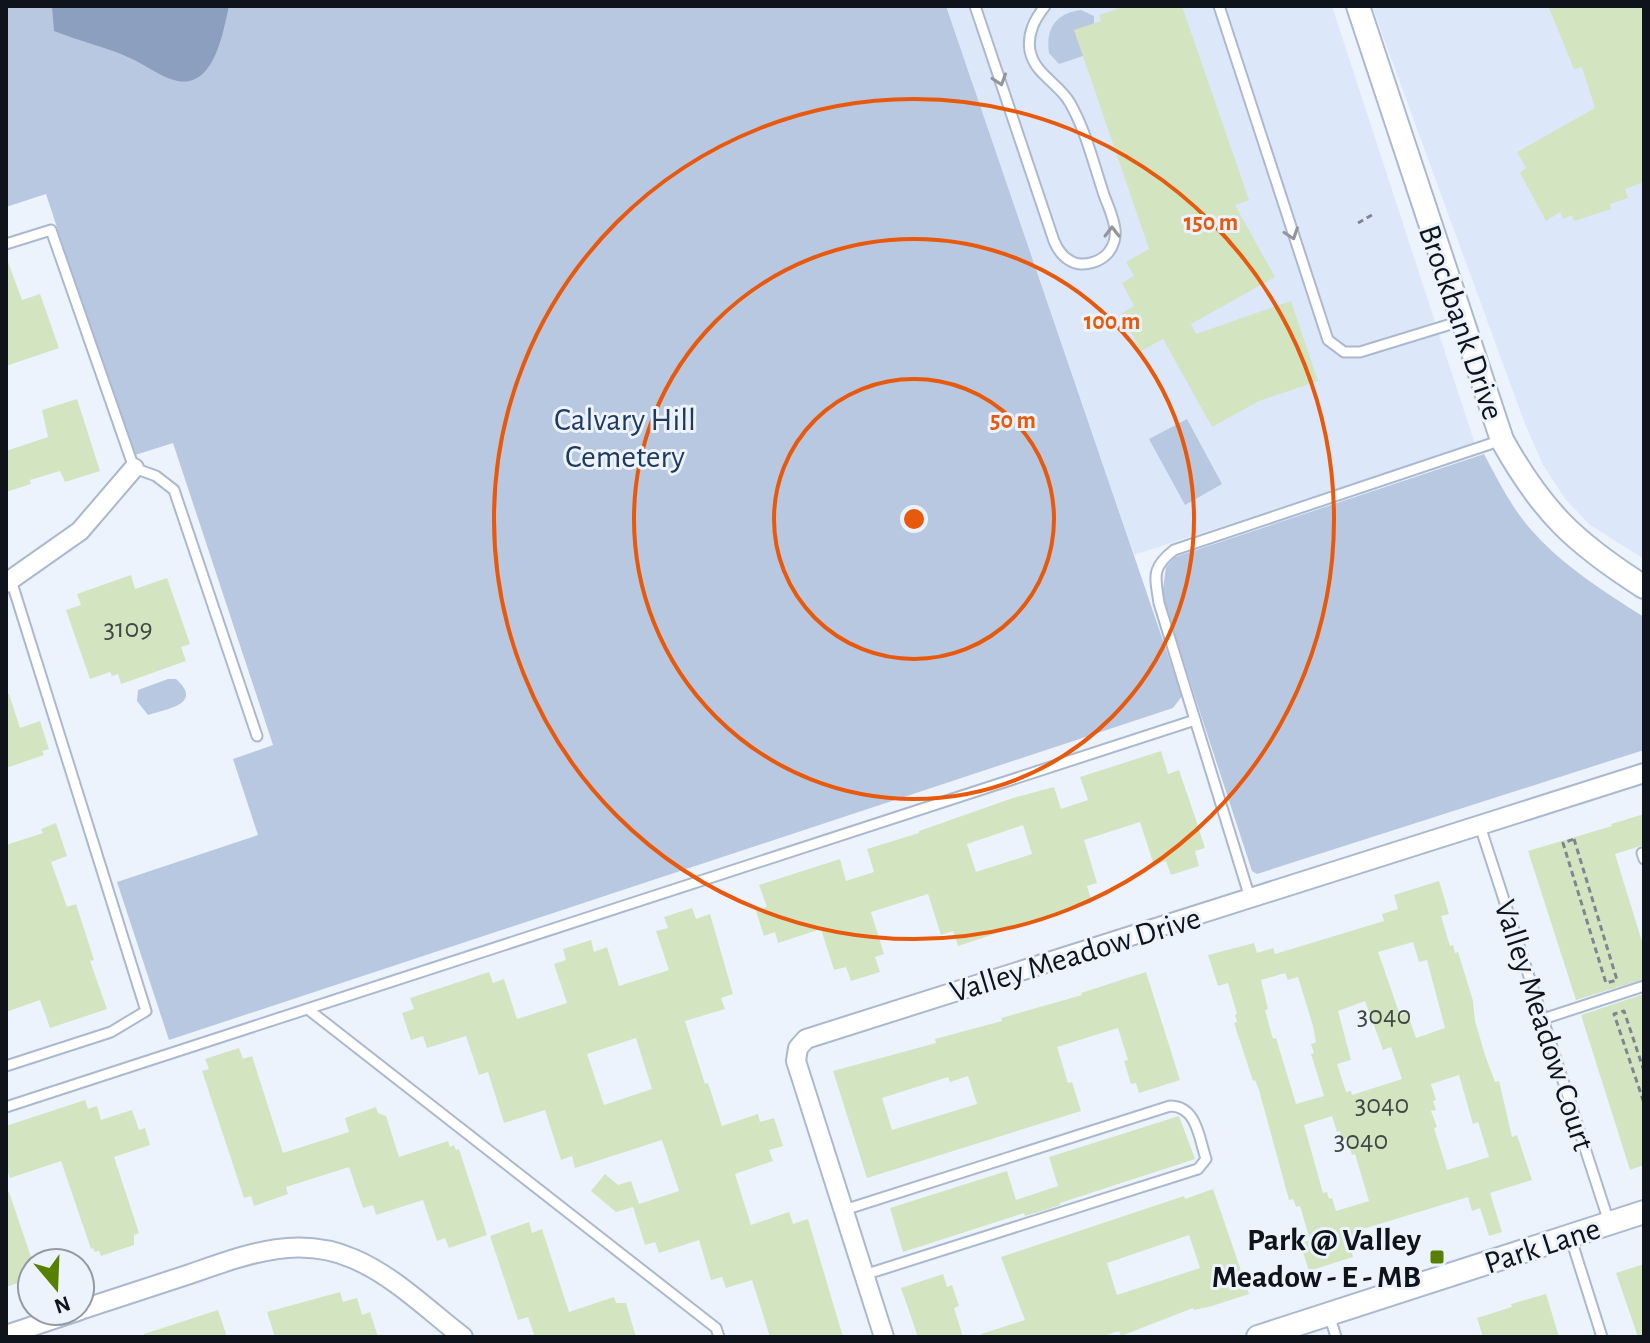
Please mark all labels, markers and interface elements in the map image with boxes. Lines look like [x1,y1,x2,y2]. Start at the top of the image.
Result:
one-way arrow [991,73,1007,86]
text: 150 m [1184,211,1238,235]
street label: Brockbank Drive [1413,221,1509,424]
one-way arrow [1103,226,1121,238]
one-way arrow [1283,226,1299,240]
text: 100 m [1084,310,1140,334]
park label: Calvary Hill Cemetery [554,404,696,473]
text: 50 m [990,409,1036,433]
centre of rings [900,505,928,533]
house number: 3109 [103,615,153,643]
street label: Valley Meadow Court [1488,896,1600,1155]
street label: Valley Meadow Drive [946,902,1204,1008]
house number: 3040 [1357,1002,1411,1030]
house number: 3040 [1355,1091,1409,1119]
house number: 3040 [1334,1127,1388,1155]
street label: Park Lane [1481,1212,1604,1280]
place label: Park @ Valley Meadow - E - MB [1212,1224,1422,1293]
north arrow [16,1247,96,1327]
marker: Park @ Valley Meadow - E - MB [1428,1248,1446,1266]
text: N [51,1292,73,1318]

